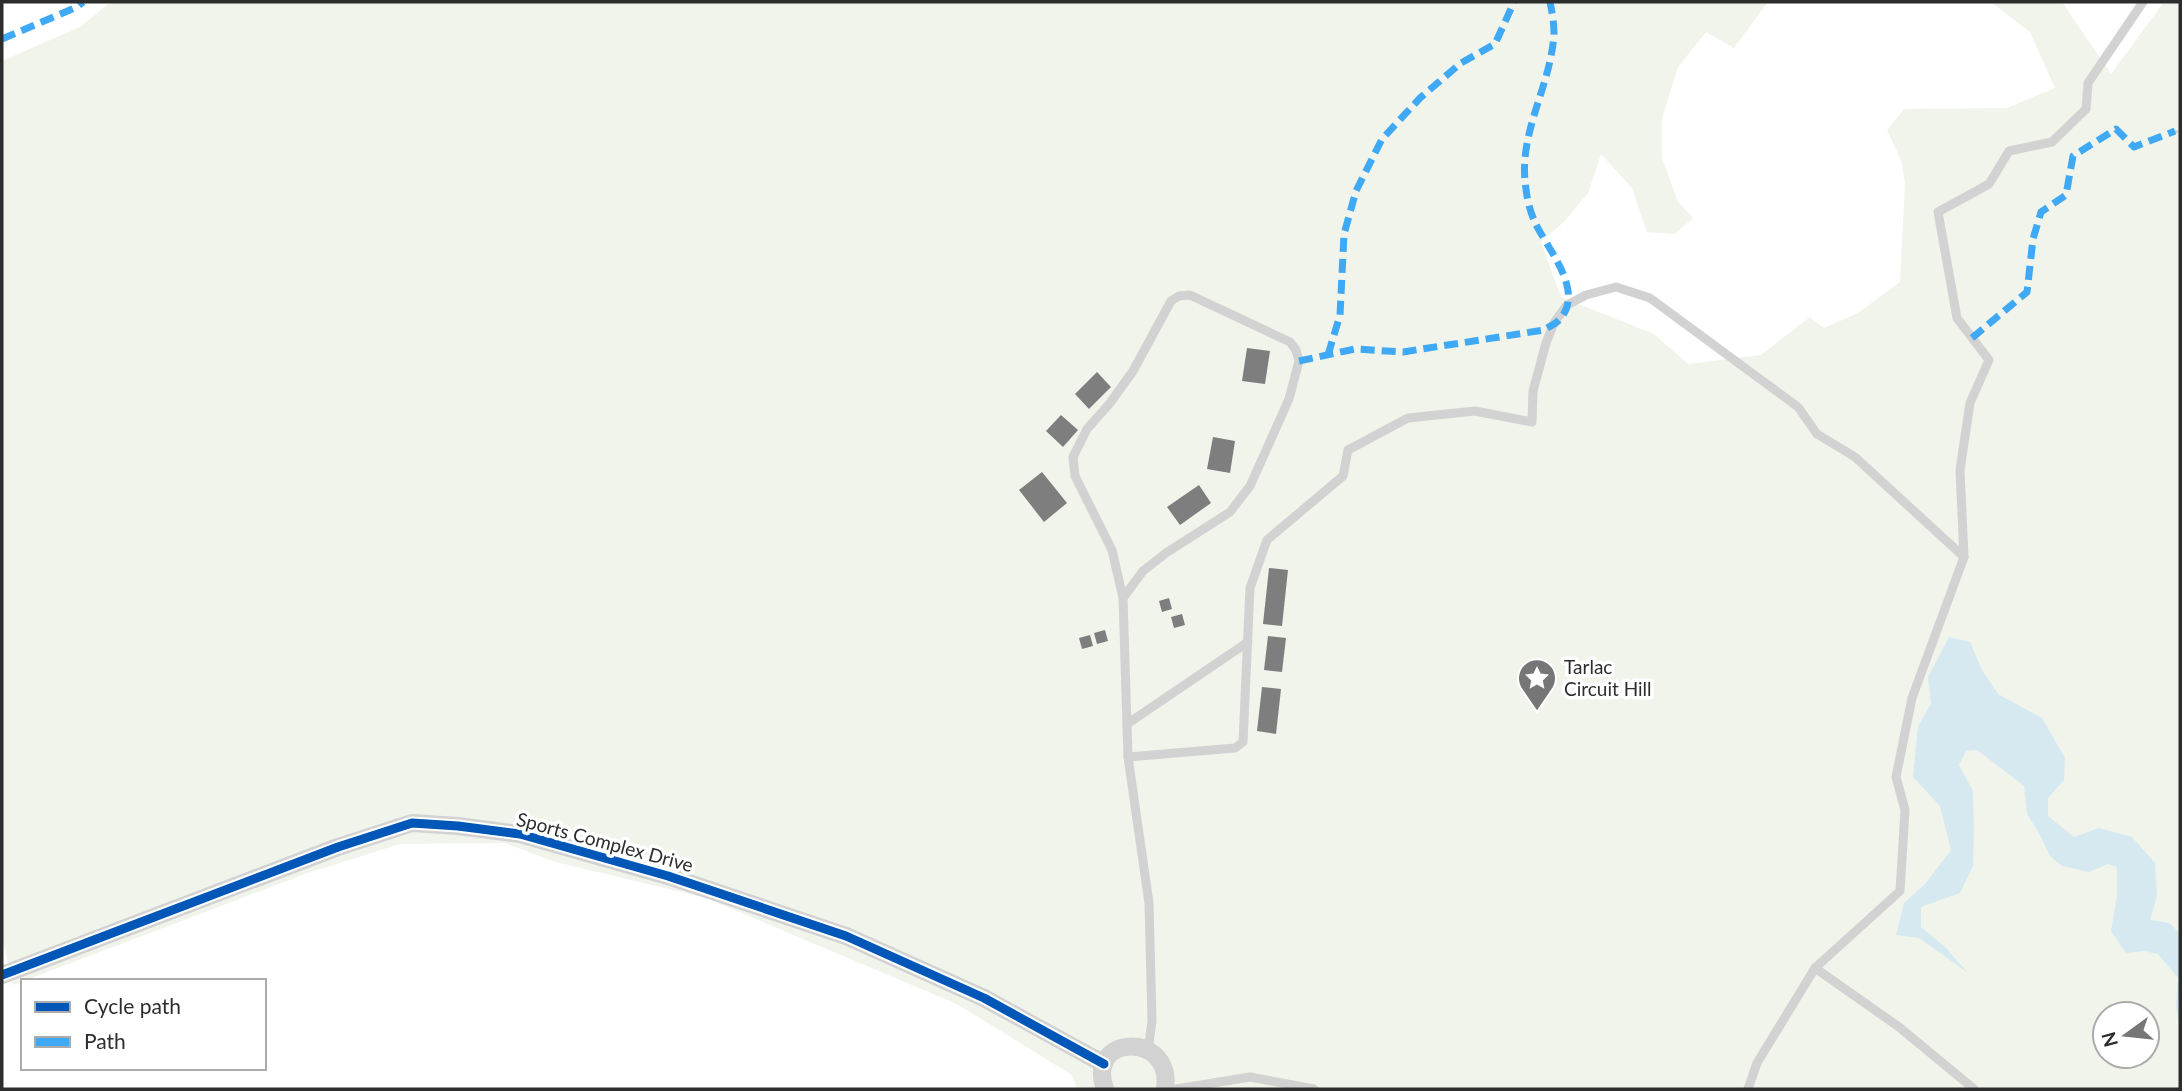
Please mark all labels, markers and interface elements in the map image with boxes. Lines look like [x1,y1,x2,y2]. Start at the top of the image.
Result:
place label: Tarlac Circuit Hill [1564,655,1652,700]
place icon: Tarlac Circuit Hill [1516,657,1558,712]
street label: Sports Complex Drive [514,807,696,876]
legend [21,979,266,1070]
text: Cycle path [84,993,181,1018]
north arrow [2091,1000,2161,1070]
text: Path [84,1028,126,1053]
text: N [2096,1029,2122,1050]

